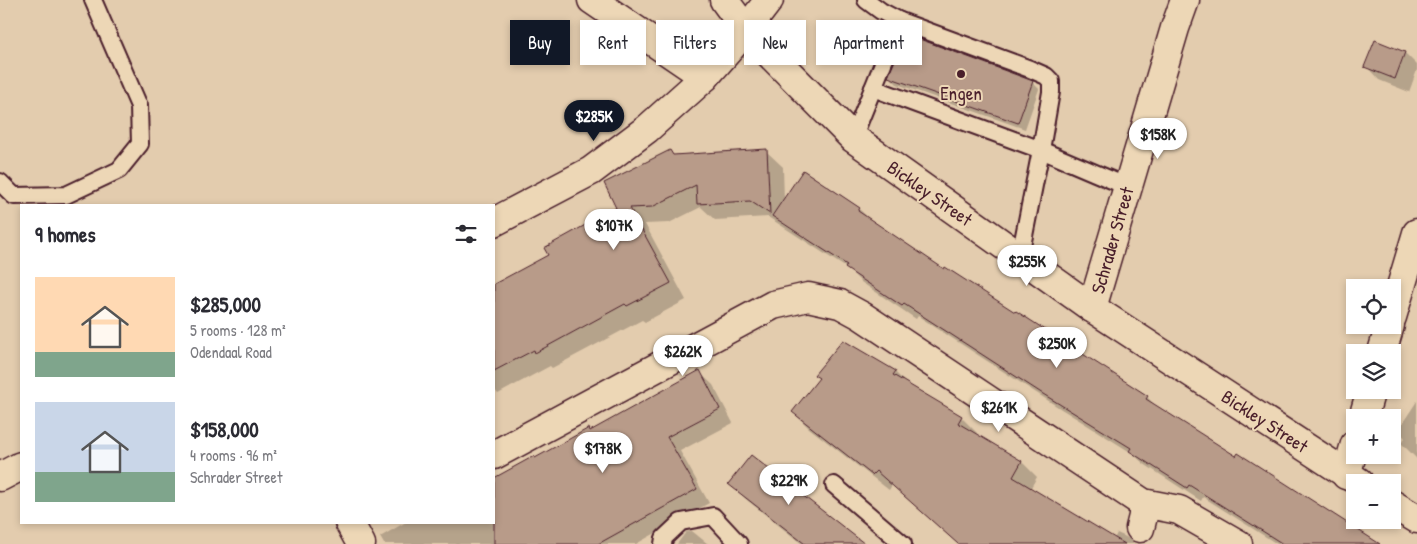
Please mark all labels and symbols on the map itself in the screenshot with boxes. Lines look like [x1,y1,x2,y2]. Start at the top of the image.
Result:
marker: Engen [955,68,967,80]
place label: Engen [940,80,982,106]
pin: $285K [559,100,629,142]
pin: $158K [1123,118,1193,160]
street label: Bickley Street [882,154,978,232]
street label: Schrader Street [1084,183,1140,296]
pin: $107K [579,208,649,251]
pin: $255K [992,244,1062,287]
pin: $250K [1022,326,1092,369]
pin: $262K [648,334,718,377]
street label: Bickley Street [1217,383,1314,459]
pin: $261K [964,390,1034,433]
pin: $178K [568,432,638,474]
pin: $229K [754,464,824,506]

